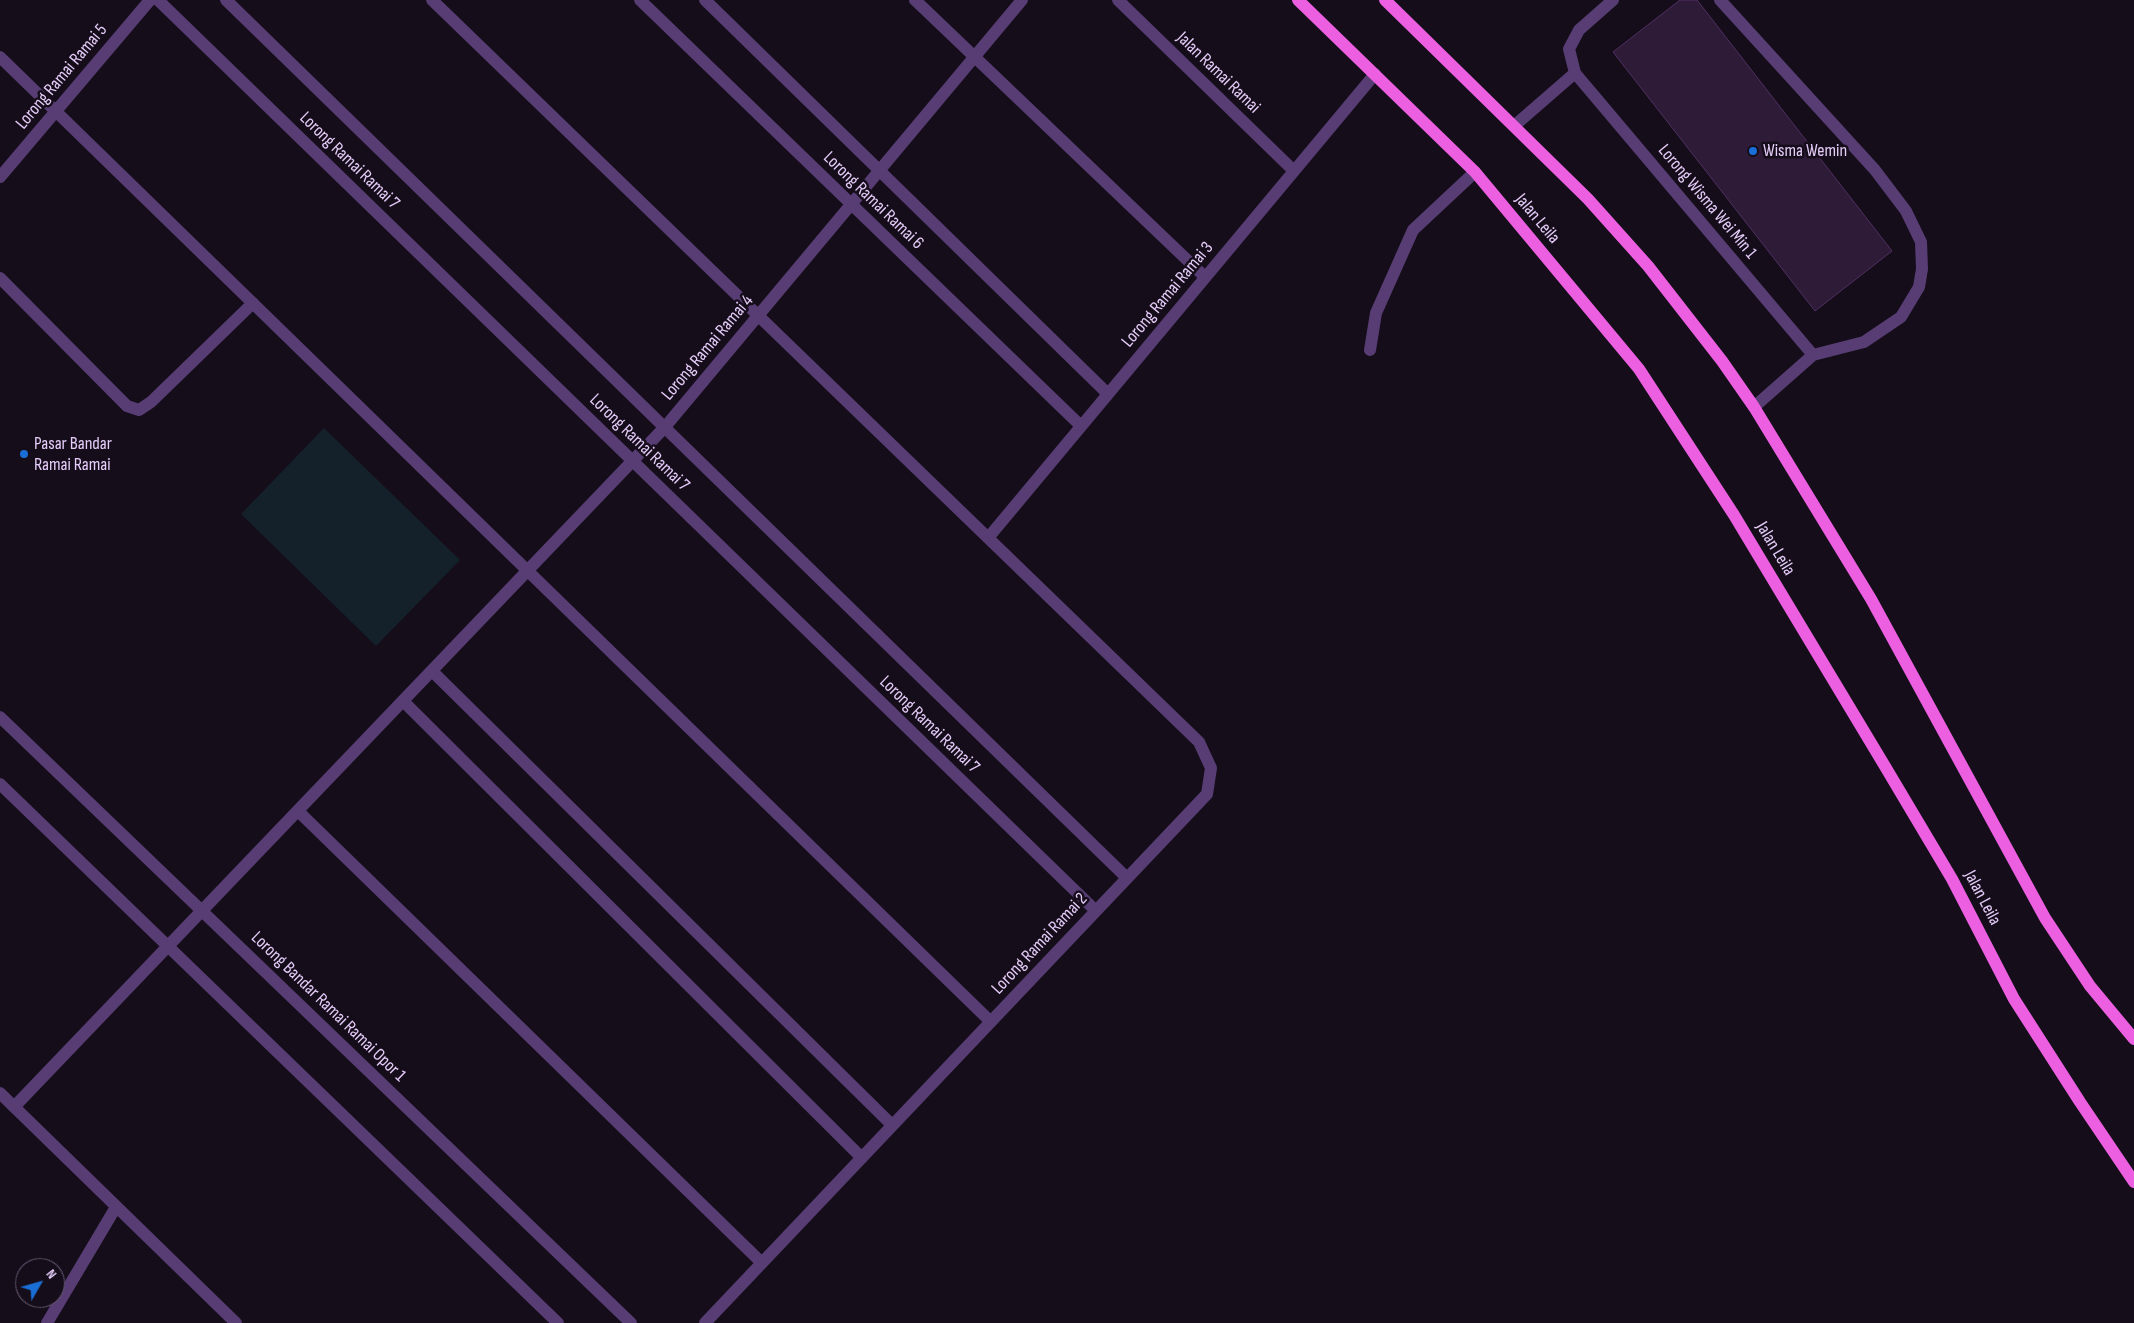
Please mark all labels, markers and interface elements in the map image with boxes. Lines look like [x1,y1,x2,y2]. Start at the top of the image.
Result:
street label: Lorong Ramai Ramai 5 [12,20,112,134]
street label: Jalan Ramai Ramai [1172,28,1264,118]
street label: Lorong Ramai Ramai 7 [295,108,403,214]
street label: Lorong Wisma Wei Min 1 [1653,140,1761,264]
place label: Wisma Wemin [1763,140,1847,162]
marker: Wisma Wemin [1747,145,1759,157]
street label: Lorong Ramai Ramai 6 [818,148,928,254]
street label: Jalan Leila [1510,190,1564,248]
street label: Lorong Ramai Ramai 3 [1118,238,1218,352]
street label: Lorong Ramai Ramai 4 [658,291,758,405]
street label: Lorong Ramai Ramai 7 [585,390,693,496]
place label: Pasar Bandar Ramai Ramai [34,433,112,476]
marker: Pasar Bandar Ramai Ramai [18,448,30,460]
street label: Jalan Leila [1751,518,1799,580]
street label: Lorong Ramai Ramai 7 [875,672,983,778]
street label: Jalan Leila [1959,867,2005,929]
street label: Lorong Ramai Ramai 2 [987,889,1093,999]
street label: Lorong Bandar Ramai Ramai Opor 1 [246,927,410,1087]
north arrow [15,1258,65,1308]
text: N [42,1266,60,1282]

